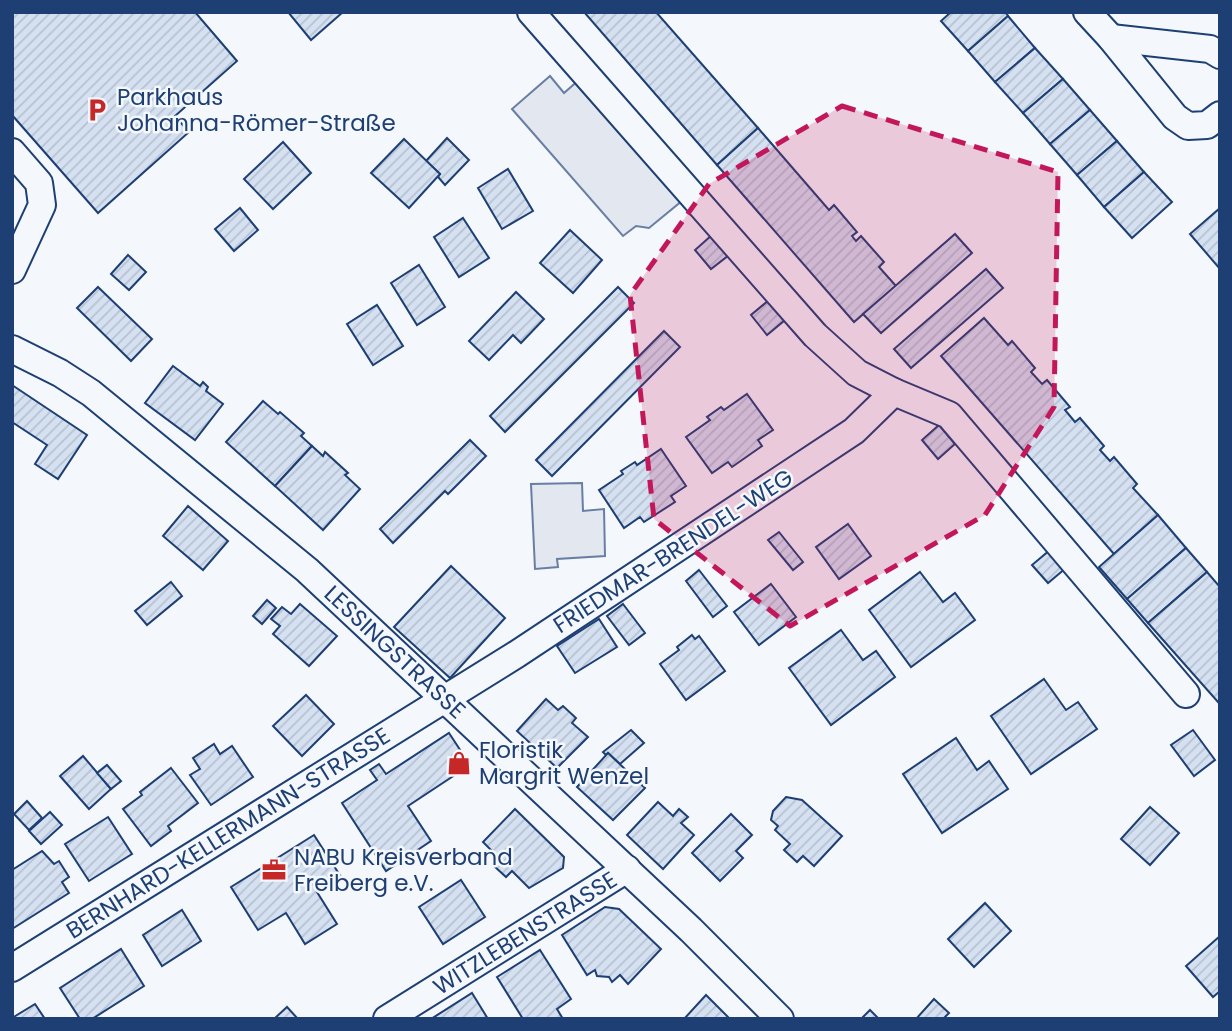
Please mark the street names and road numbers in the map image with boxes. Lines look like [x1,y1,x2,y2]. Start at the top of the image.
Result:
street label: FRIEDMAR-BRENDEL-WEG [547,461,799,641]
street label: LESSINGSTRASSE [317,578,473,726]
street label: BERNHARD-KELLERMANN-STRASSE [60,720,396,946]
street label: WITZLEBENSTRASSE [427,864,623,1002]

